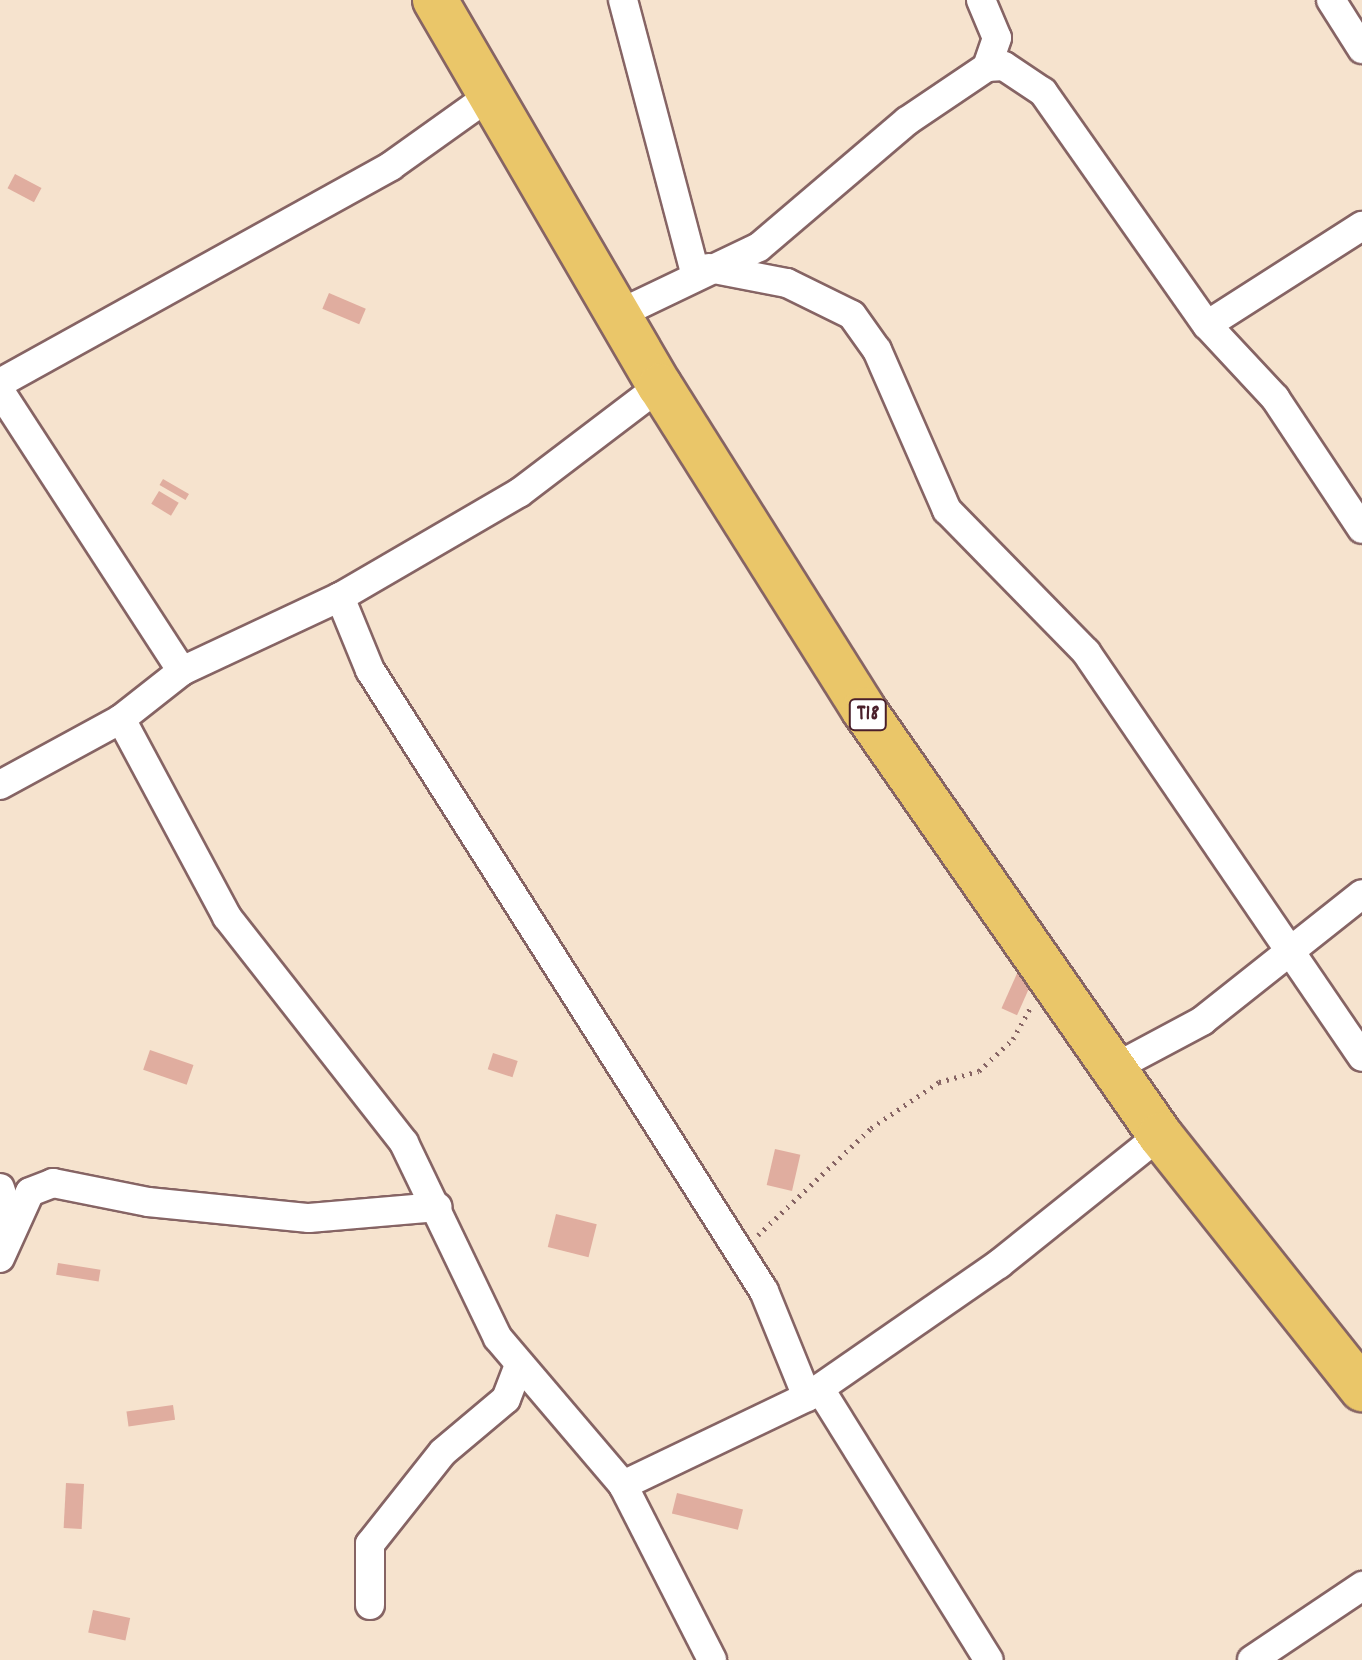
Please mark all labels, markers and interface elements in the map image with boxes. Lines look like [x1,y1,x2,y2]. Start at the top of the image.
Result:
road number: T18 [848,697,888,733]

